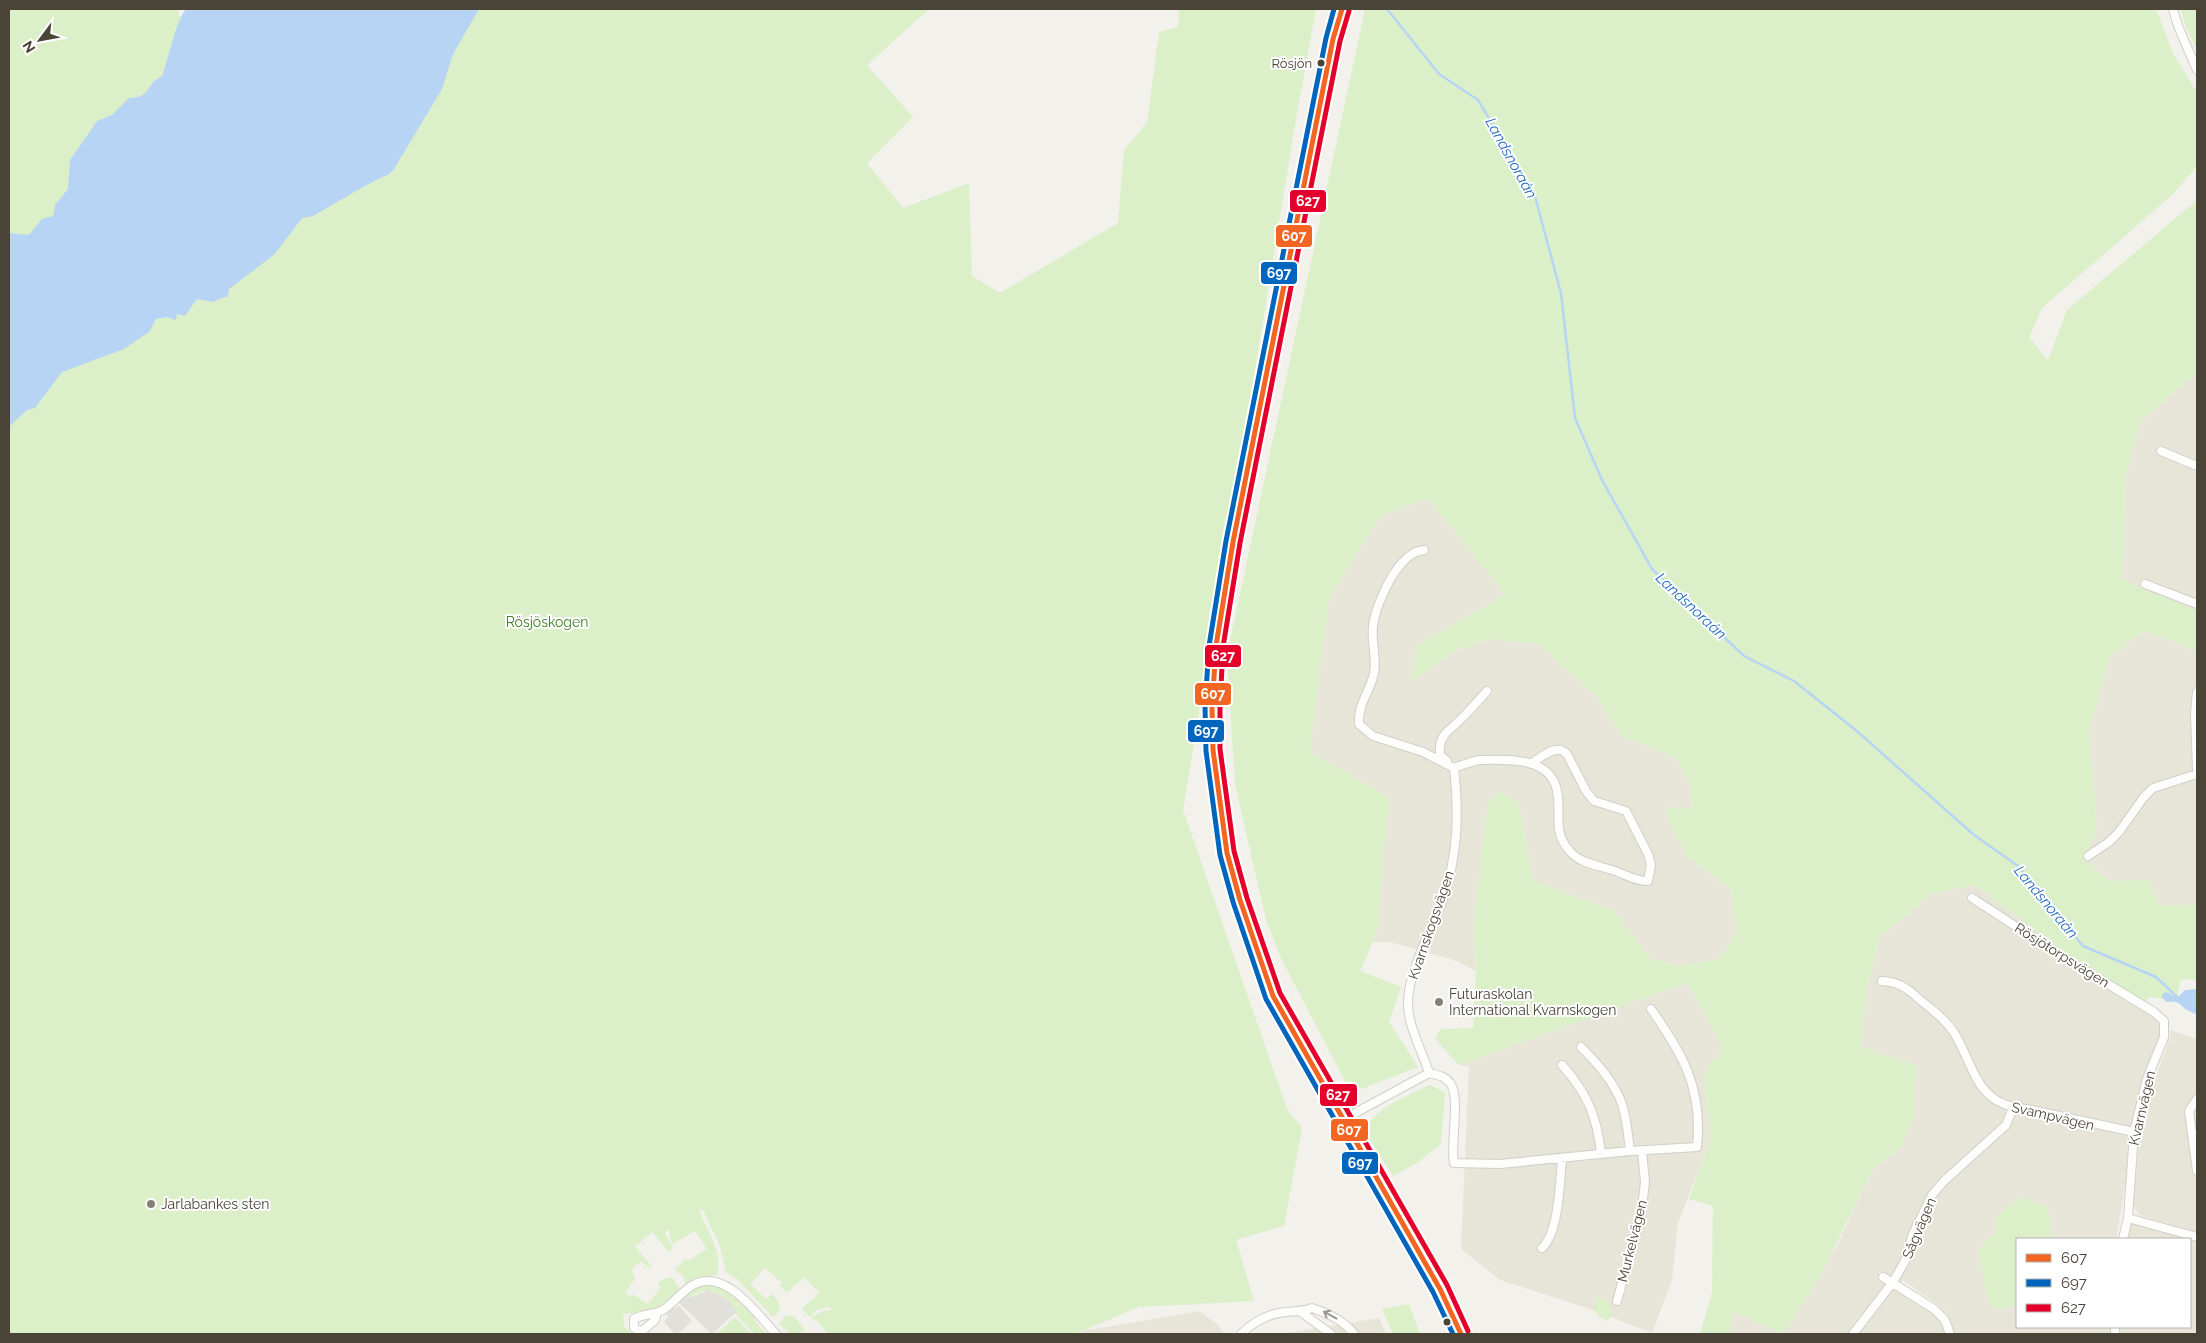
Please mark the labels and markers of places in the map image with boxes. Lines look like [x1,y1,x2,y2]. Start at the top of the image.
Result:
place label: Rösjön [1271,56,1312,71]
marker: Rösjön [1316,58,1326,68]
place label: Futuraskolan International Kvarnskogen [1449,986,1616,1018]
marker: Futuraskolan International Kvarnskogen [1433,996,1445,1008]
place label: Jarlabankes sten [161,1196,269,1212]
marker: Jarlabankes sten [145,1198,157,1210]
unlabelled marker [1442,1317,1452,1327]

